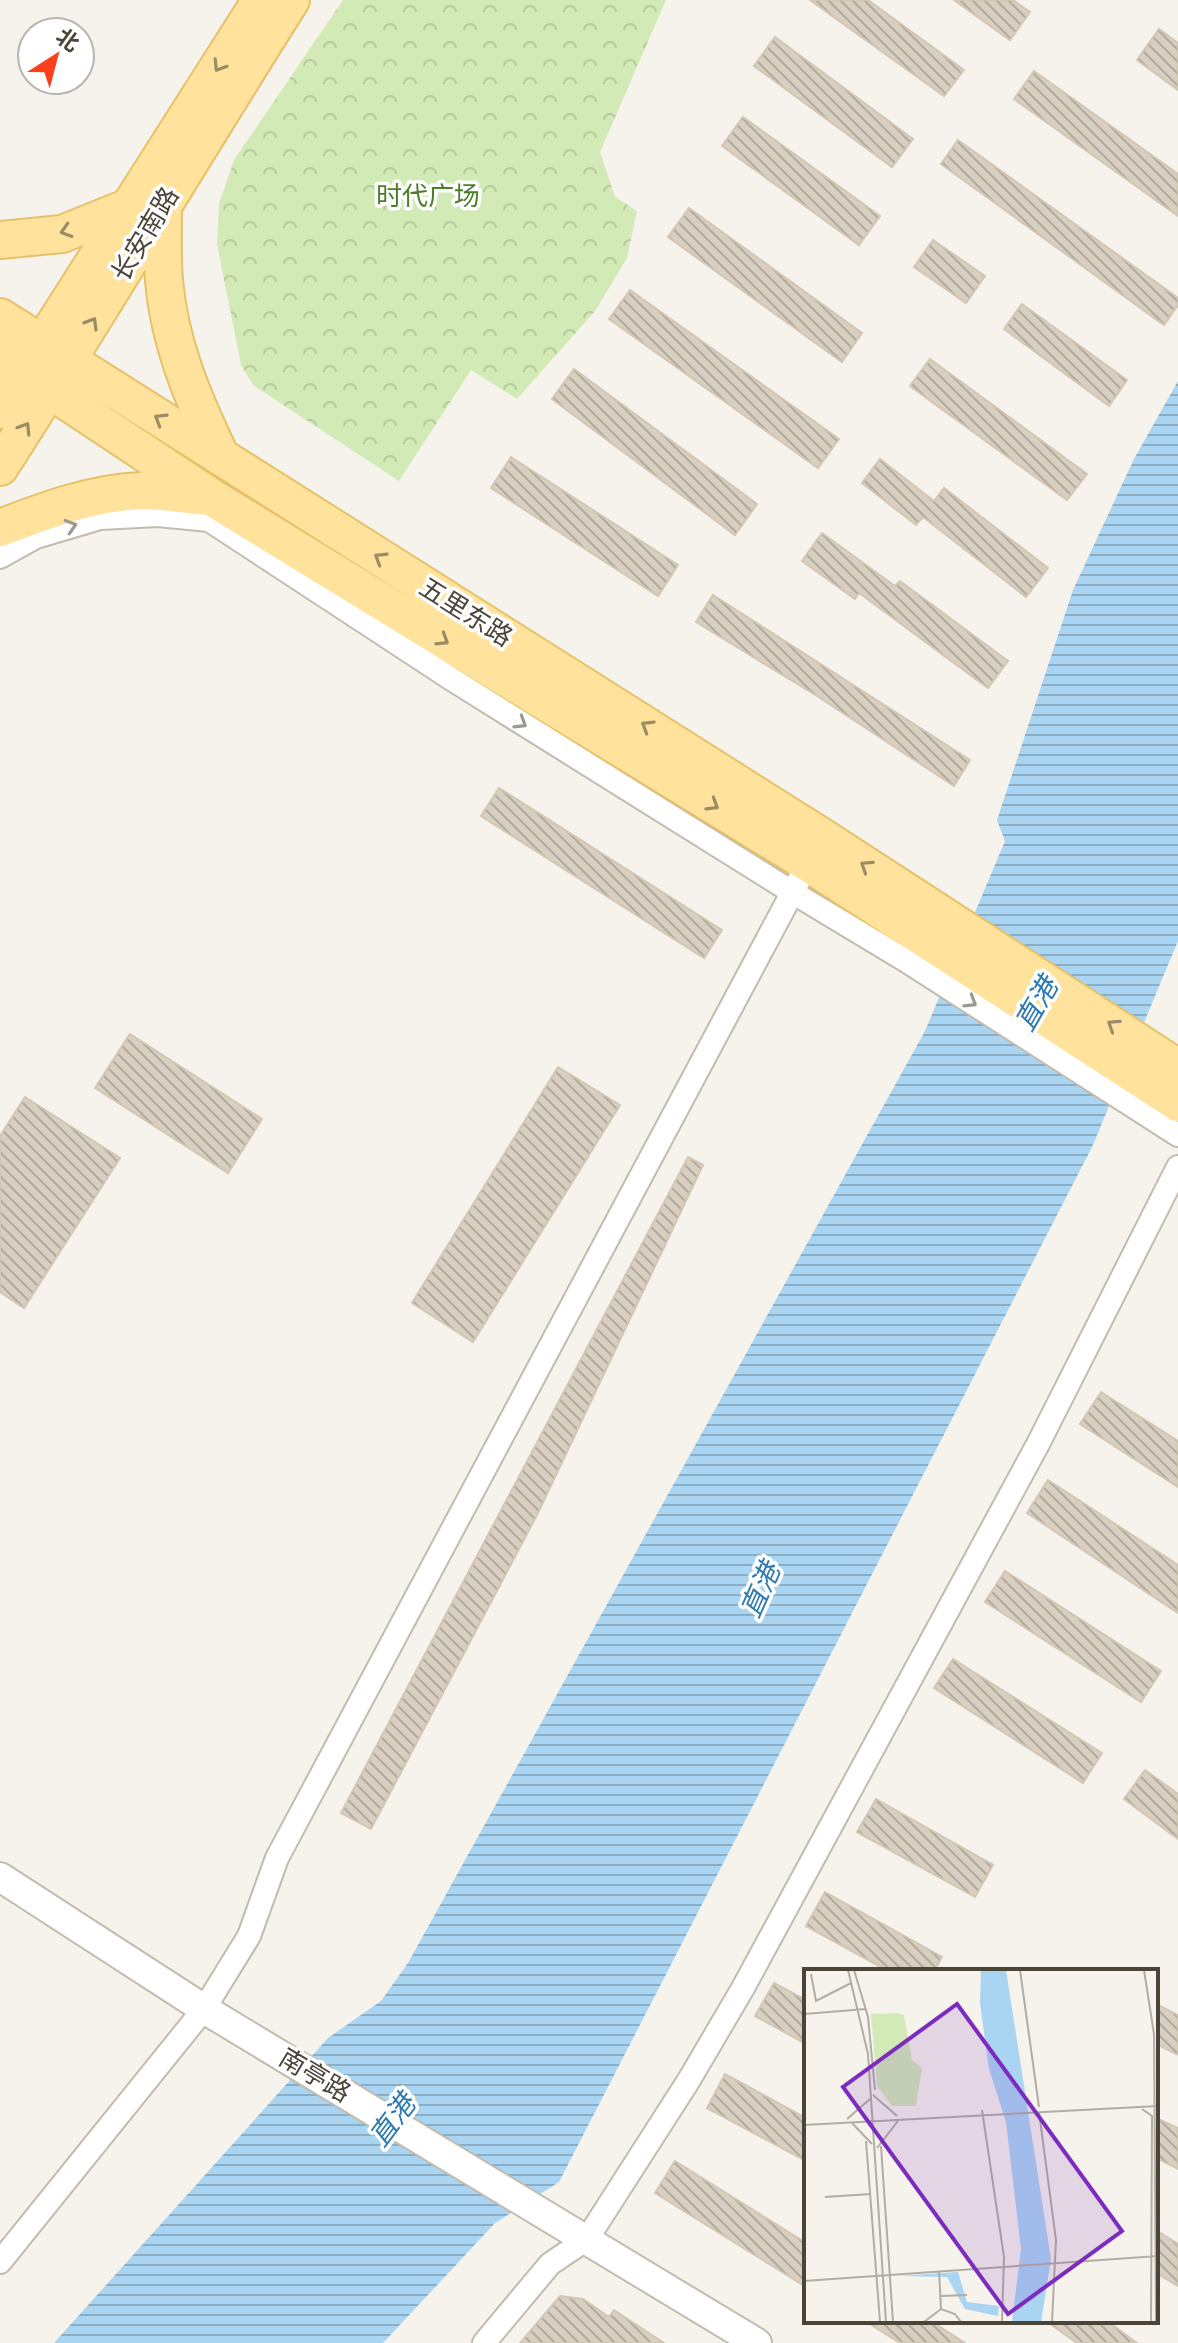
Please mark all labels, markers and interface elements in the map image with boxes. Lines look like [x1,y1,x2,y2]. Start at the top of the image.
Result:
north arrow [16,16,96,96]
text: 北 [51,23,84,58]
one-way arrow [214,57,229,72]
park label: 时代广场 [376,181,480,212]
street label: 长安南路 [105,182,186,287]
one-way arrow [60,222,74,238]
one-way arrow [82,317,98,332]
one-way arrow [154,413,169,429]
one-way arrow [16,422,31,437]
one-way arrow [64,519,77,535]
one-way arrow [374,552,388,567]
street label: 五里东路 [413,572,518,653]
one-way arrow [434,630,449,646]
one-way arrow [513,713,527,728]
one-way arrow [641,721,655,736]
one-way arrow [704,795,718,810]
one-way arrow [860,860,875,875]
water label: 直港 [1008,968,1067,1037]
one-way arrow [962,992,977,1007]
one-way arrow [1107,1020,1121,1035]
water label: 直港 [734,1554,789,1623]
inset map [804,1969,1158,2323]
street label: 南亭路 [273,2042,356,2109]
water label: 直港 [362,2085,425,2153]

